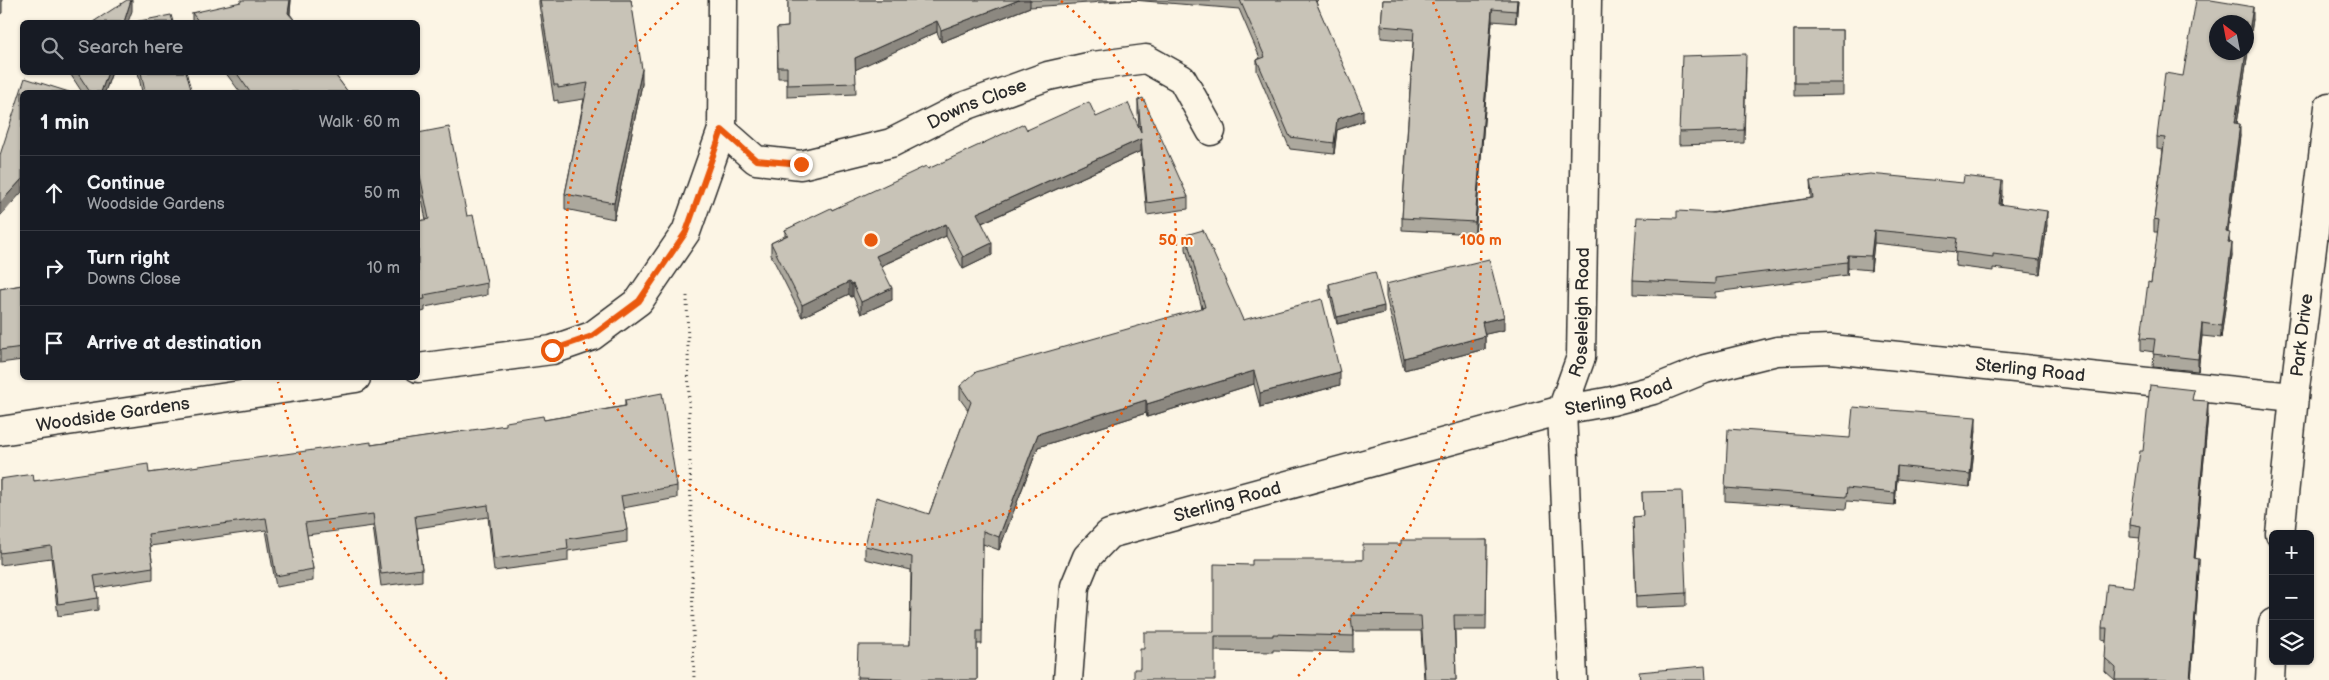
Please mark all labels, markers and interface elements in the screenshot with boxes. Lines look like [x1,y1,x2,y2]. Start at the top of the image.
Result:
north arrow [2209,15,2254,60]
search box [20,20,420,75]
icon: search [38,34,66,62]
text: Search here [78,36,183,59]
street label: Downs Close [924,74,1030,134]
text: 1 min [40,110,89,135]
text: Walk · 60 m [319,113,400,132]
route end [790,153,813,176]
text: Continue [87,172,165,195]
icon: ahead [40,179,68,207]
text: 50 m [364,184,400,203]
text: Woodside Gardens [87,195,225,214]
centre of rings [862,231,880,249]
text: 50 m [1159,231,1194,250]
text: 100 m [1460,231,1502,250]
text: Turn right [87,247,170,270]
street label: Roseleigh Road [1565,247,1594,380]
icon: right [40,254,68,282]
text: 10 m [367,259,400,278]
text: Downs Close [87,270,181,289]
street label: Park Drive [2287,292,2317,378]
icon: arrive [40,329,68,357]
text: Arrive at destination [87,332,262,355]
route start [541,339,564,362]
street label: Sterling Road [1974,354,2086,386]
street label: Sterling Road [1563,373,1675,420]
street label: Woodside Gardens [35,393,191,437]
street label: Sterling Road [1171,477,1283,527]
map controls [2269,530,2314,665]
button: + [2269,530,2314,575]
button: − [2269,575,2314,620]
button: layers [2269,620,2314,665]

